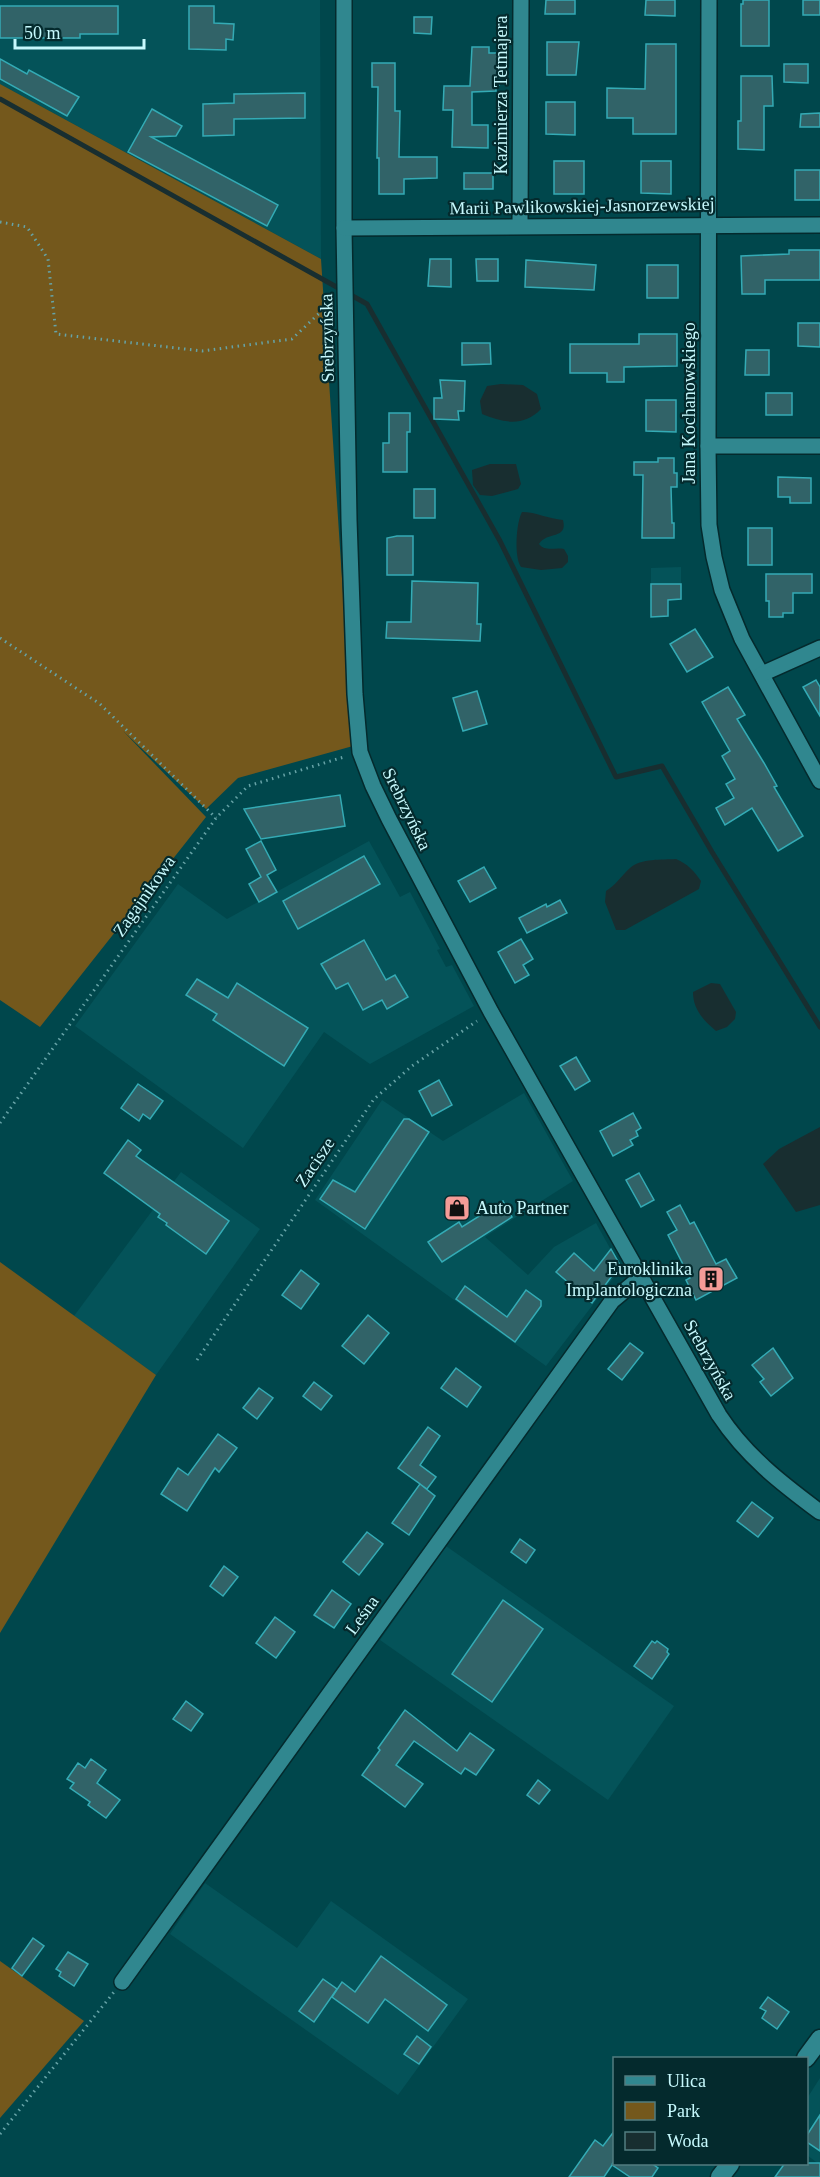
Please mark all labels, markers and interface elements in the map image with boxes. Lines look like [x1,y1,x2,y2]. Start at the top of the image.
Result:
scale bar [15,12,144,50]
street label: Kazimierza Tetmajera [491,16,511,174]
text: 50 m [24,23,61,43]
street label: Marii Pawlikowskiej-Jasnorzewskiej [449,194,715,218]
street label: Srebrzyńska [316,293,338,383]
street label: Jana Kochanowskiego [679,322,699,484]
street label: Srebrzyńska [379,765,435,853]
street label: Zagajnikowa [109,852,179,940]
street label: Zacisze [291,1134,339,1190]
shop icon: Auto Partner [442,1193,472,1223]
place label: Auto Partner [476,1198,568,1218]
place label: Euroklinika Implantologiczna [566,1259,692,1300]
building icon: Euroklinika Implantologiczna [696,1264,726,1294]
street label: Srebrzyńska [680,1316,740,1404]
street label: Leśna [341,1592,383,1638]
legend [613,2057,808,2165]
text: Ulica [667,2071,706,2091]
text: Park [667,2101,700,2121]
text: Woda [667,2131,709,2151]

